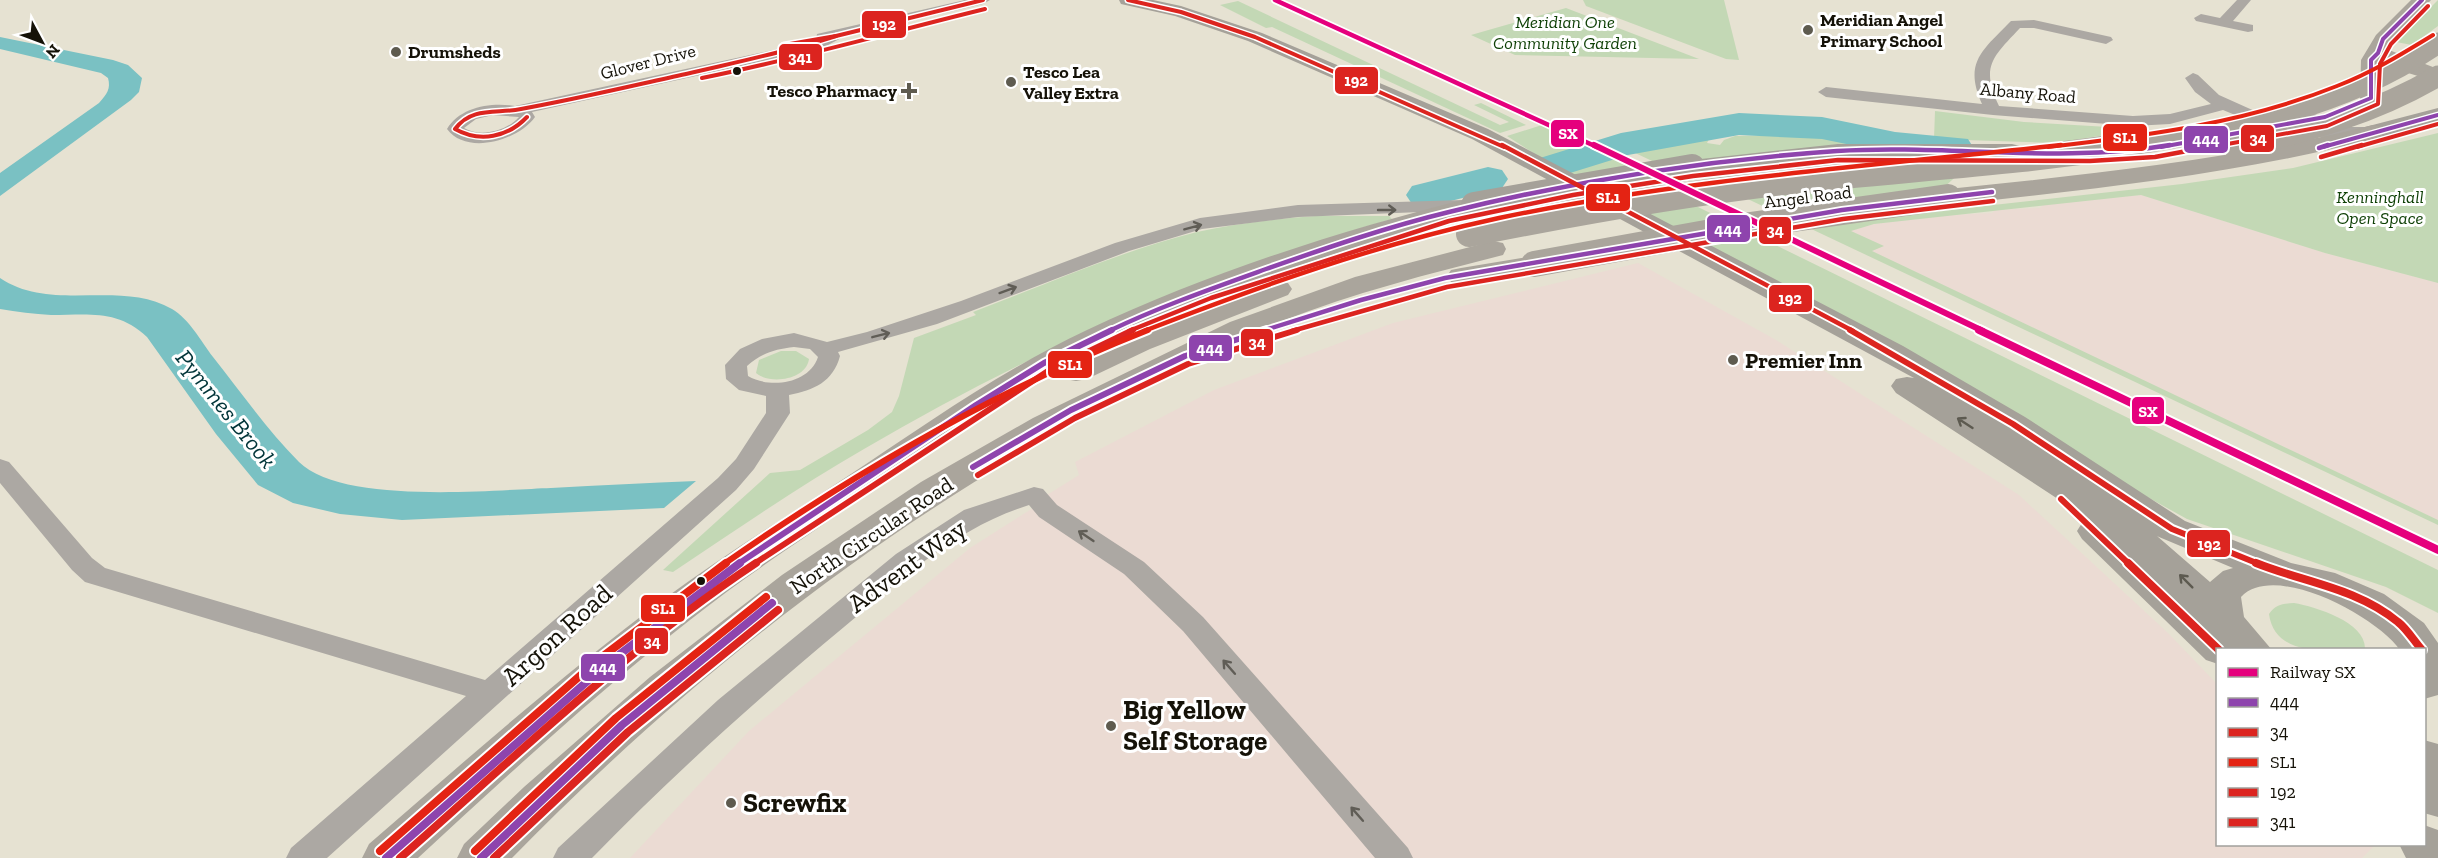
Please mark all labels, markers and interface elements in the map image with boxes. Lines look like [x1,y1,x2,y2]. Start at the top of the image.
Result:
place label: Meridian Angel Primary School [1820,9,1943,52]
line badge: 192 [861,10,907,39]
park label: Meridian One Community Garden [1493,11,1637,54]
north arrow [12,12,72,72]
text: 192 [872,15,896,34]
marker: Meridian Angel Primary School [1801,23,1815,37]
street label: Glover Drive [598,40,698,84]
text: N [42,41,64,62]
place label: Drumsheds [408,41,501,63]
line badge: 341 [778,43,823,71]
marker: Drumsheds [389,45,403,59]
text: 341 [788,48,813,67]
place label: Tesco Lea Valley Extra [1023,61,1119,104]
unlabelled marker [731,65,743,77]
line badge: 192 [1334,66,1379,95]
text: 192 [1344,71,1368,90]
marker: Tesco Lea Valley Extra [1004,75,1018,89]
street label: Albany Road [1979,78,2077,108]
place label: Tesco Pharmacy [767,80,897,102]
marker: Tesco Pharmacy [902,84,916,98]
line badge: SX [1550,119,1585,148]
line badge: SL1 [2102,123,2148,152]
text: SX [1558,124,1578,143]
line badge: 34 [2240,124,2275,153]
line badge: 444 [2183,125,2229,154]
text: SL1 [2113,128,2138,147]
text: 34 [2249,129,2267,148]
text: 444 [2192,130,2220,149]
street label: Angel Road [1763,181,1853,213]
line badge: SL1 [1585,183,1631,212]
park label: Kenninghall Open Space [2336,186,2424,229]
text: SL1 [1596,188,1621,207]
one-way arrow [1376,204,1396,216]
line badge: 444 [1706,214,1751,243]
line badge: 34 [1758,216,1792,245]
one-way arrow [1183,220,1202,232]
text: 444 [1714,220,1742,239]
text: 34 [1766,221,1784,240]
one-way arrow [999,283,1017,294]
line badge: 192 [1768,284,1813,313]
text: 192 [1778,289,1802,308]
one-way arrow [871,328,890,340]
line badge: 34 [1240,328,1274,357]
text: 34 [1248,333,1266,352]
line badge: 444 [1188,334,1233,362]
text: 444 [1196,339,1224,358]
water label: Pymmes Brook [170,344,283,474]
place label: Premier Inn [1745,347,1862,374]
line badge: SL1 [1047,350,1093,379]
marker: Premier Inn [1726,353,1740,367]
text: SL1 [1058,355,1083,374]
line badge: SX [2131,396,2165,425]
text: SX [2138,402,2158,421]
one-way arrow [1957,417,1974,429]
street label: North Circular Road [784,471,958,600]
street label: Advent Way [841,512,973,620]
line badge: 192 [2186,529,2231,558]
one-way arrow [1078,530,1095,542]
text: 192 [2197,535,2221,554]
one-way arrow [2178,574,2193,589]
unlabelled marker [695,575,707,587]
street label: Argon Road [495,577,619,693]
line badge: SL1 [640,594,686,623]
text: SL1 [651,599,676,618]
line badge: 34 [634,627,669,655]
text: 34 [643,632,661,651]
legend [2216,648,2426,846]
line badge: 444 [580,653,626,682]
text: 444 [589,658,617,677]
one-way arrow [1223,659,1237,675]
text: Railway SX [2270,661,2356,683]
text: 444 [2270,691,2299,713]
place label: Big Yellow Self Storage [1123,694,1267,757]
marker: Big Yellow Self Storage [1104,719,1118,733]
text: 34 [2270,721,2289,743]
text: SL1 [2270,751,2296,773]
text: 192 [2270,781,2296,803]
place label: Screwfix [743,787,847,819]
marker: Screwfix [724,796,738,810]
one-way arrow [1350,807,1364,822]
text: 341 [2270,811,2296,833]

